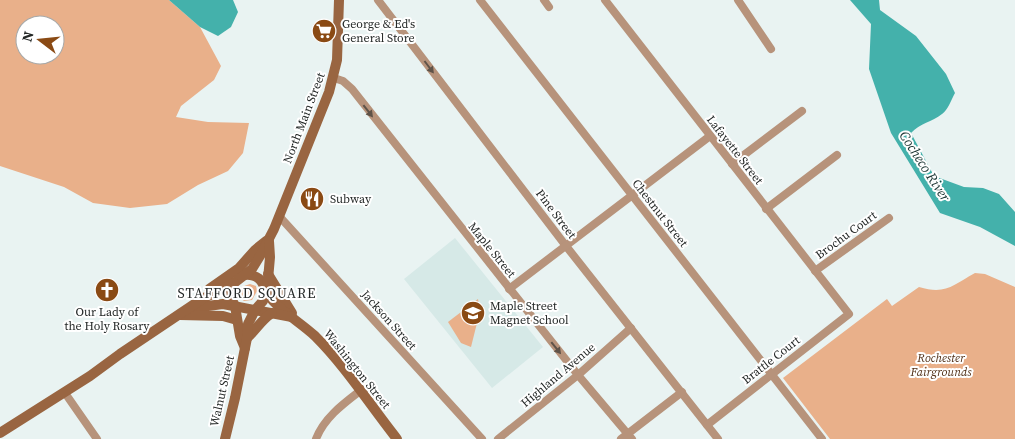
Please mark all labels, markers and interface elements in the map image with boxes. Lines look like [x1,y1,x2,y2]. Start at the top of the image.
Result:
north arrow [15,15,65,65]
place label: George & Ed's General Store [342,16,415,46]
supermarket icon: George & Ed's General Store [311,18,337,44]
text: N [16,29,39,44]
one-way arrow [424,60,434,73]
street label: North Main Street [279,70,329,166]
one-way arrow [363,104,374,117]
street label: Lafayette Street [703,112,767,188]
water label: Cocheco River [895,127,956,206]
street label: Chestnut Street [628,176,692,250]
restaurant icon: Subway [299,186,325,212]
street label: Pine Street [532,186,580,242]
place label: Subway [330,191,372,207]
street label: Brochu Court [812,207,880,263]
street label: Maple Street [465,219,519,281]
church icon: Our Lady of the Holy Rosary [94,277,120,303]
district label: STAFFORD SQUARE [177,283,317,303]
street label: Jackson Street [357,286,420,353]
place label: Maple Street Magnet School [490,298,569,328]
school or university icon: Maple Street Magnet School [460,300,486,326]
place label: Our Lady of the Holy Rosary [65,304,150,334]
street label: Washington Street [320,326,394,412]
street label: Brattle Court [739,332,803,388]
street label: Highland Avenue [518,339,598,411]
one-way arrow [551,341,562,354]
park label: Rochester Fairgrounds [909,350,972,380]
street label: Walnut Street [206,354,238,428]

